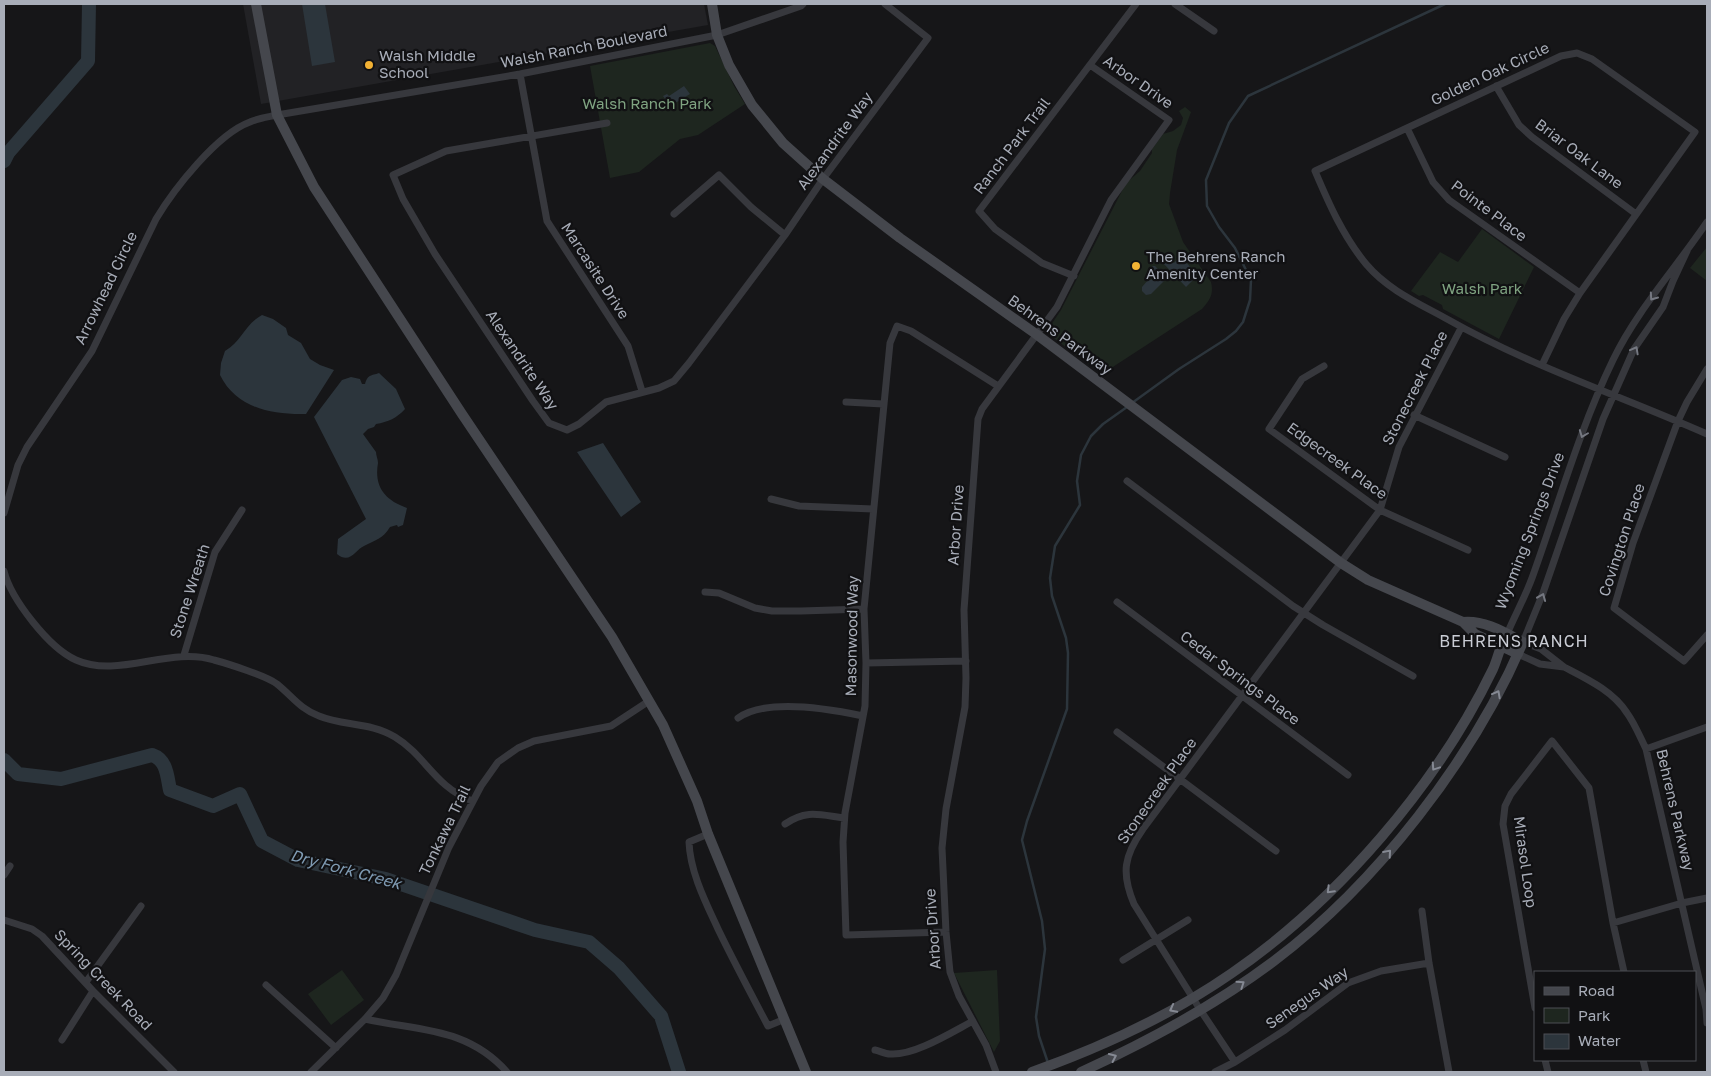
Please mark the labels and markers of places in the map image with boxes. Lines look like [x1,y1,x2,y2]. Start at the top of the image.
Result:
place label: Walsh Middle School [379,46,476,81]
marker: Walsh Middle School [363,59,375,71]
place label: The Behrens Ranch Amenity Center [1146,247,1285,282]
marker: The Behrens Ranch Amenity Center [1130,260,1142,272]

